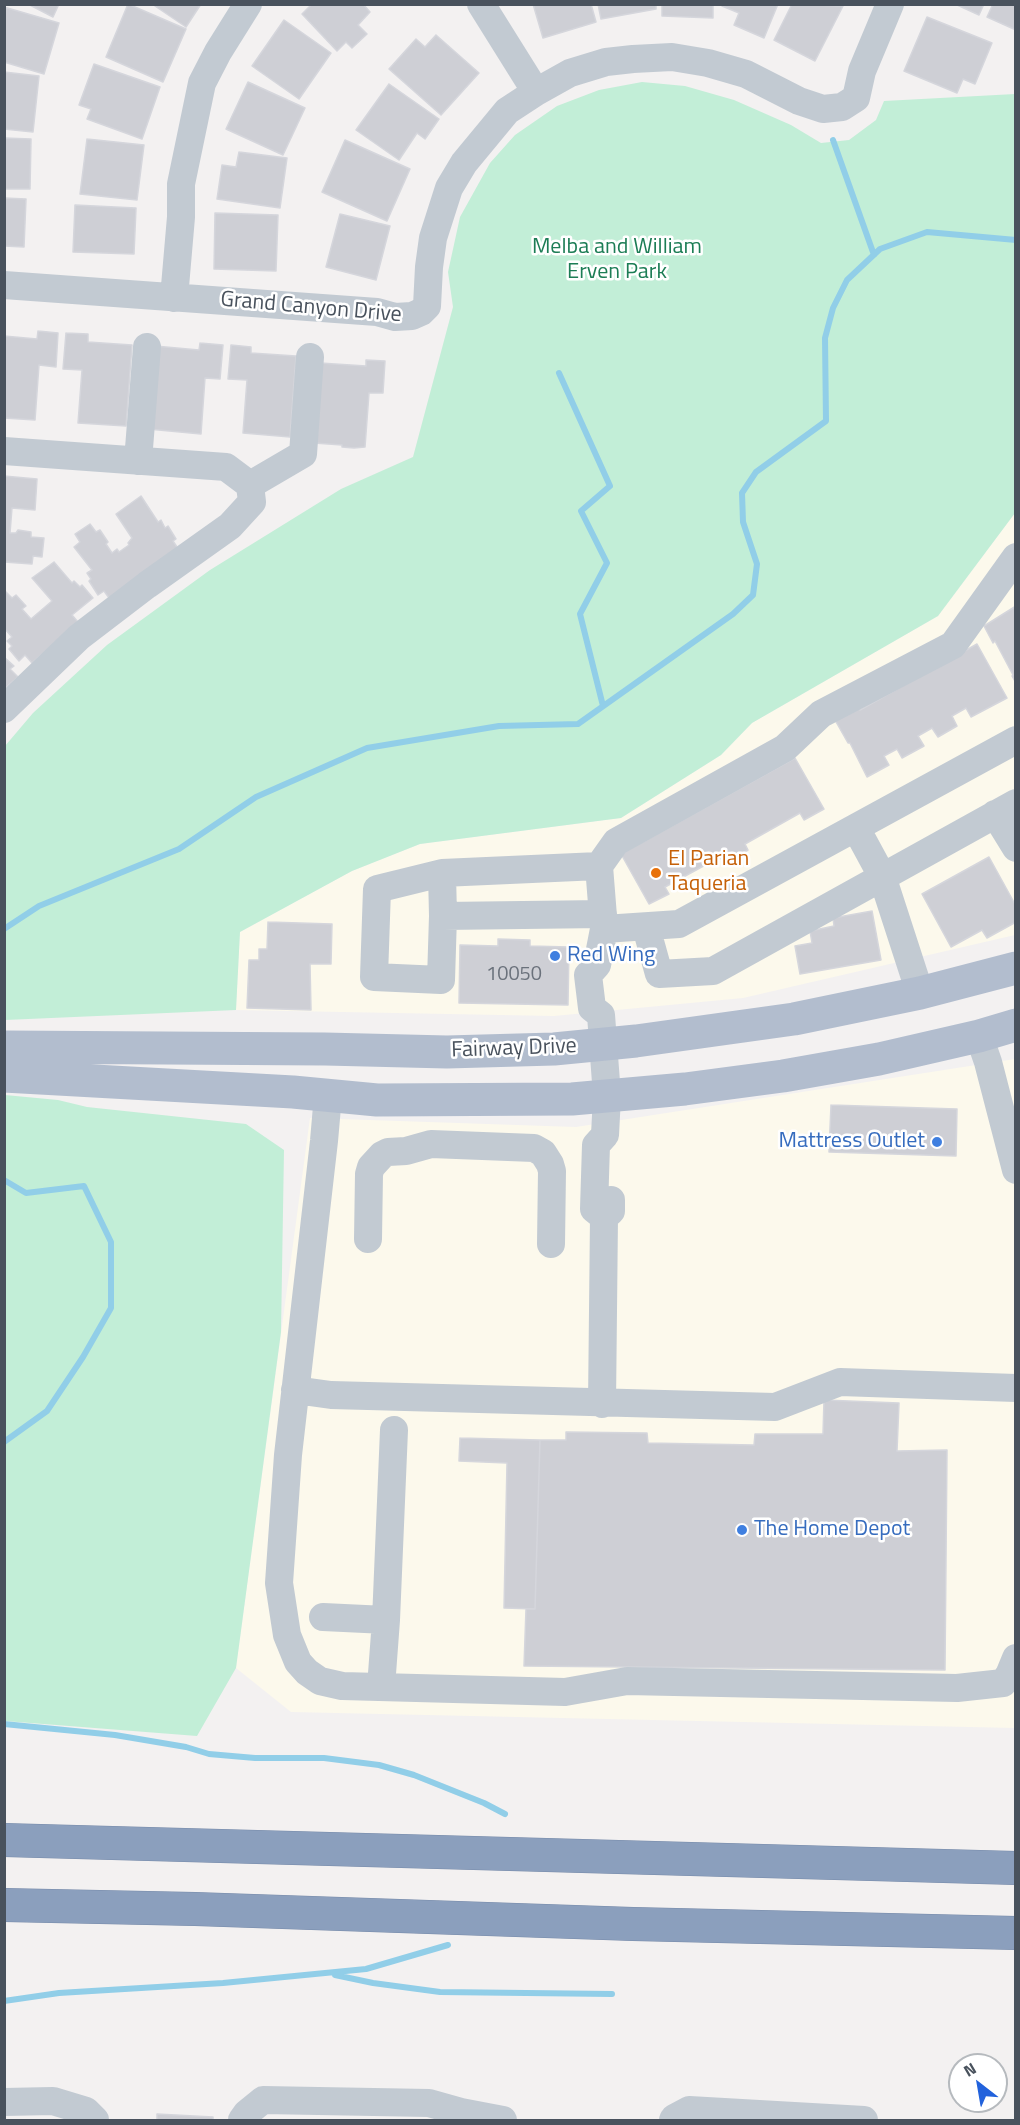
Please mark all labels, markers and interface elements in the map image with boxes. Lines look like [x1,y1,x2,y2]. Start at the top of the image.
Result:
park label: Melba and William Erven Park [532,235,702,286]
street label: Grand Canyon Drive [219,287,403,329]
place label: El Parian Taqueria [668,847,749,898]
marker: El Parian Taqueria [649,866,663,880]
place label: Red Wing [567,943,655,969]
marker: Red Wing [548,949,562,963]
house number: 10050 [486,963,542,987]
street label: Fairway Drive [451,1034,577,1064]
place label: Mattress Outlet [778,1129,925,1155]
marker: Mattress Outlet [930,1135,944,1149]
place label: The Home Depot [754,1517,910,1543]
marker: The Home Depot [735,1523,749,1537]
north arrow [948,2053,1008,2113]
text: N [959,2056,981,2082]

